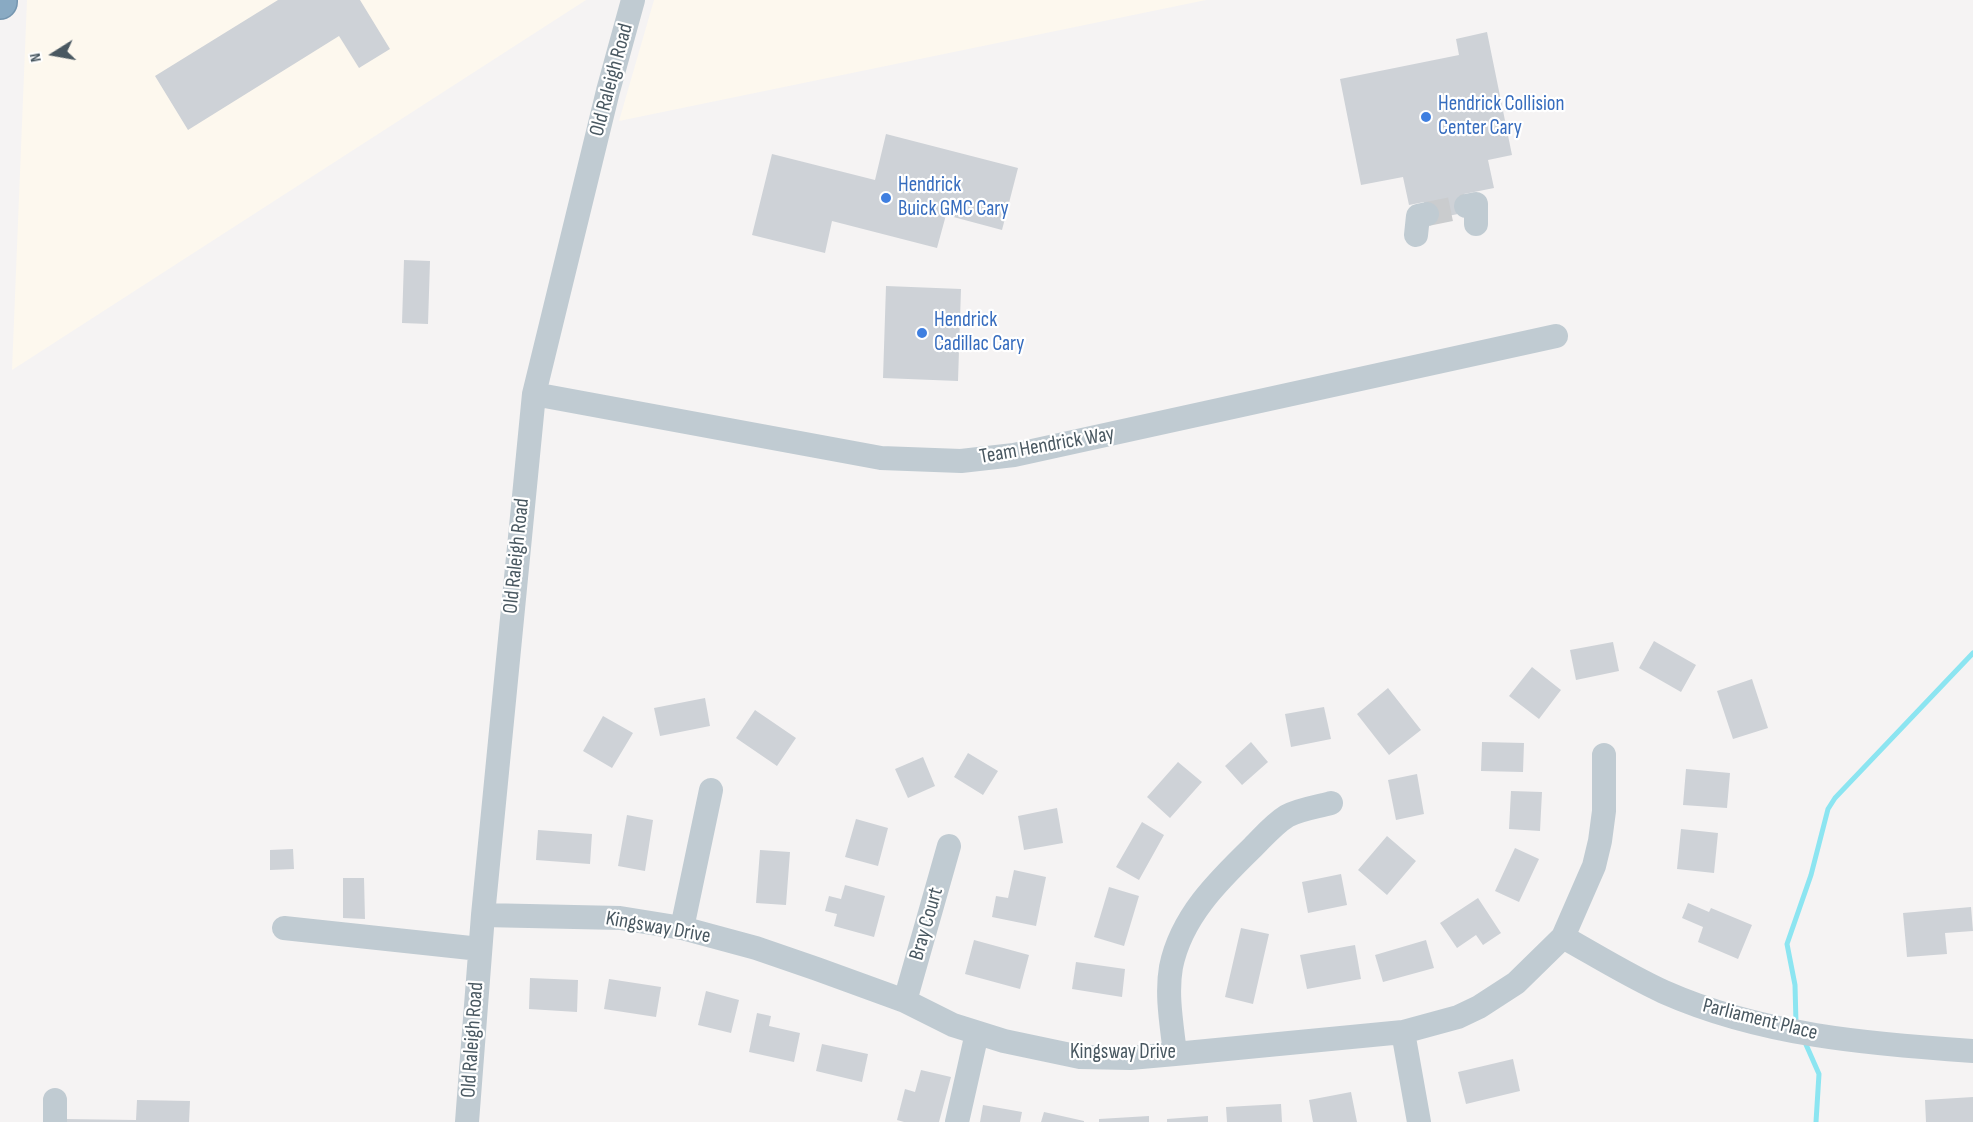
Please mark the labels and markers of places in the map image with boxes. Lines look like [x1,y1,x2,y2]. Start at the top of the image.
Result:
place label: Hendrick Collision Center Cary [1438,92,1565,142]
marker: Hendrick Collision Center Cary [1419,110,1433,124]
place label: Hendrick Buick GMC Cary [898,173,1009,223]
marker: Hendrick Buick GMC Cary [879,191,893,205]
place label: Hendrick Cadillac Cary [934,308,1024,358]
marker: Hendrick Cadillac Cary [915,326,929,340]

